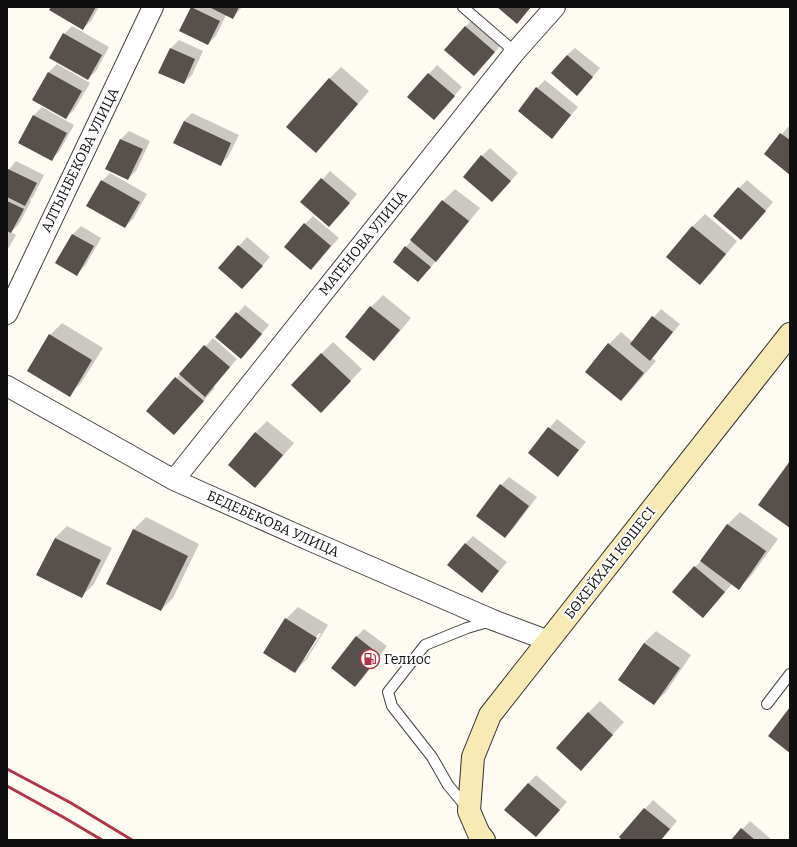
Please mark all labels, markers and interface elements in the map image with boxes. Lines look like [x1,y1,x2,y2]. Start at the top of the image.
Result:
street label: АЛТЫНБЕКОВА УЛИЦА [37,85,123,235]
street label: МАТЕНОВА УЛИЦА [315,187,411,299]
street label: БЕДЕБЕКОВА УЛИЦА [204,487,342,561]
street label: БӨКЕЙХАН КӨШЕСІ [560,503,659,622]
fuel station icon: Гелиос [359,648,381,670]
place label: Гелиос [384,651,431,668]

